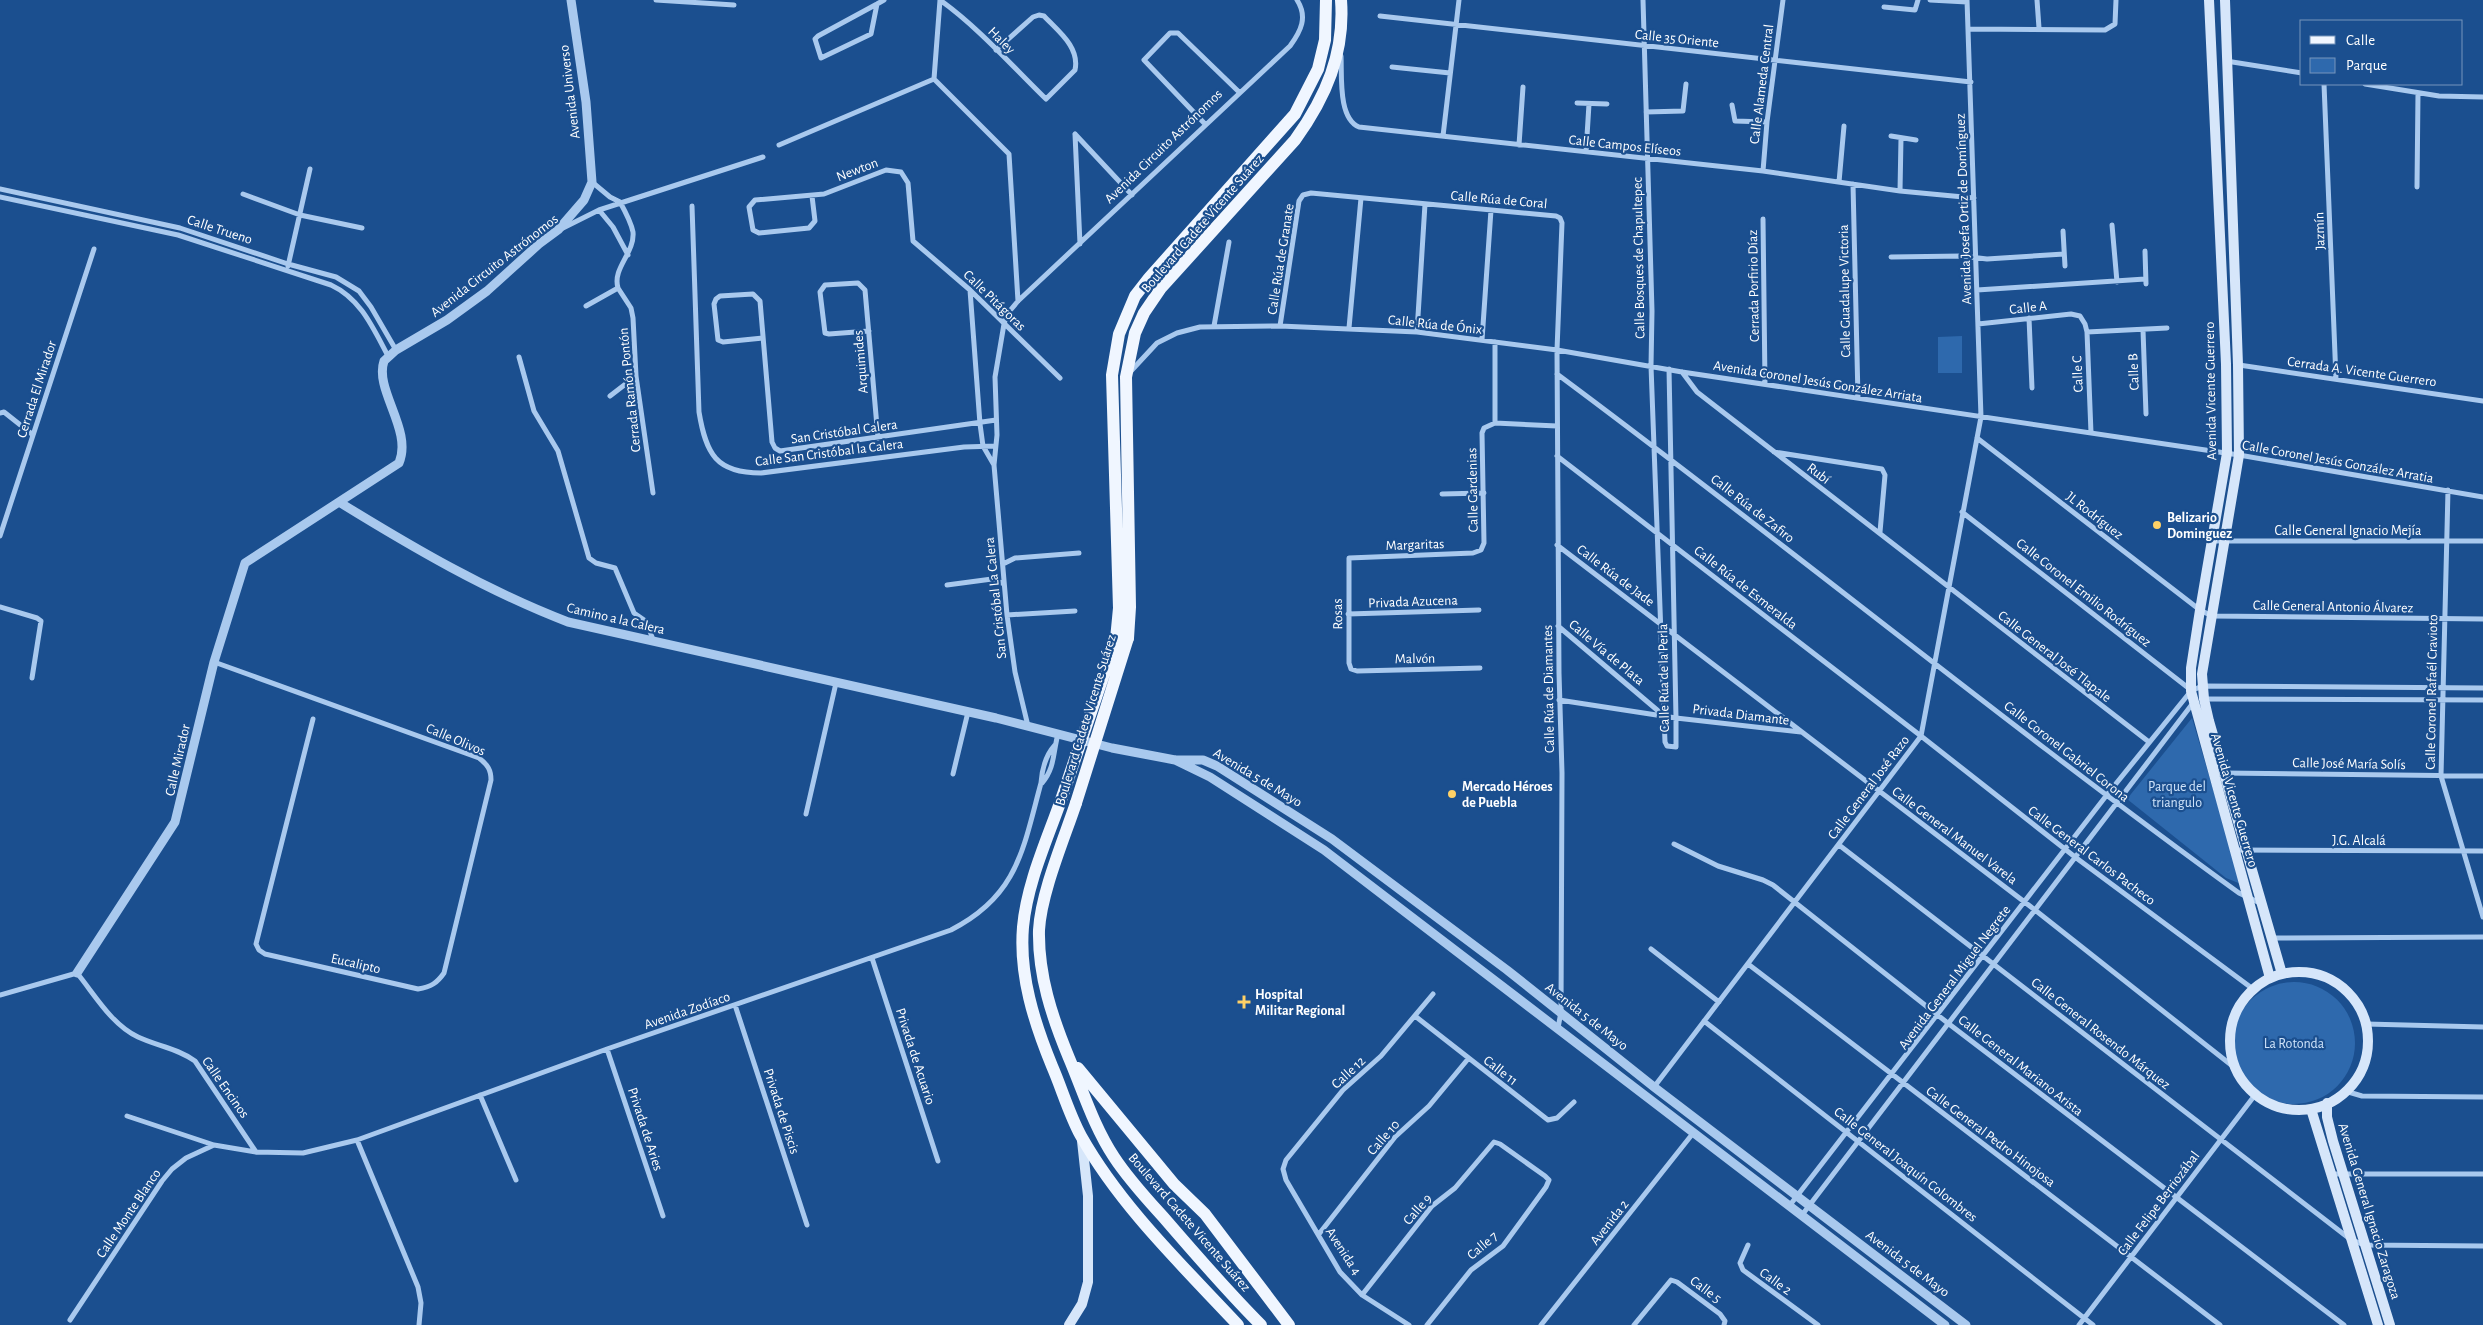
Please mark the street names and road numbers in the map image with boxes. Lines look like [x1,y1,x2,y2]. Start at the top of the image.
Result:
street label: Calle Alameda Central [1748,23,1776,145]
street label: Haley [985,25,1017,57]
street label: Calle 35 Oriente [1634,28,1720,50]
street label: Avenida Universo [557,44,583,140]
street label: Avenida Circuito Astrónomos [1102,87,1225,206]
street label: Avenida Josefa Ortiz de Domínguez [1954,113,1974,305]
street label: Calle Campos Elíseos [1568,133,1682,159]
street label: Boulevard Cadete Vicente Suárez [1139,152,1267,295]
street label: Newton [835,156,880,184]
street label: Calle Bosques de Chapultepec [1631,177,1647,339]
street label: Calle Rúa de Coral [1450,189,1548,211]
street label: Calle Rúa de Granate [1265,203,1297,316]
street label: Avenida Circuito Astrónomos [428,212,561,320]
street label: Jazmín [2312,212,2328,250]
street label: Calle Trueno [185,213,254,247]
street label: Calle Guadalupe Victoria [1837,224,1853,358]
street label: Cerrada Porfirio Díaz [1746,229,1762,342]
street label: Calle Pitágoras [960,268,1028,334]
street label: Calle A [2009,299,2047,317]
street label: Calle Rúa de Ónix [1387,310,1483,337]
street label: Avenida Vicente Guerrero [2203,321,2219,460]
street label: Cerrada Ramón Pontón [616,327,643,453]
street label: Arquimides [851,330,871,394]
street label: Cerrada El Mirador [15,339,59,440]
street label: Calle B [2126,353,2142,391]
street label: Calle C [2070,355,2086,393]
street label: Cerrada A. Vicente Guerrero [2286,355,2437,389]
street label: Avenida Coronel Jesús González Arriata [1712,359,1924,406]
street label: San Cristóbal Calera [790,418,899,446]
street label: Calle San Cristóbal la Calera [754,437,904,469]
street label: Calle Coronel Jesús González Arratia [2241,438,2435,486]
street label: Calle Gardenias [1465,448,1481,532]
street label: Rubí [1804,461,1833,487]
street label: Calle Rúa de Zafiro [1708,472,1797,546]
street label: JL Rodríguez [2063,489,2126,542]
street label: Calle General Ignacio Mejía [2275,524,2422,538]
street label: San Cristóbal La Calera [983,536,1009,659]
street label: Calle Coronel Emilio Rodríguez [2013,536,2153,650]
street label: Margaritas [1385,537,1445,553]
street label: Calle Rúa de Jade [1574,542,1657,609]
street label: Calle Rúa de Esmeralda [1691,543,1800,633]
street label: Privada Azucena [1368,593,1459,611]
street label: Calle General Antonio Álvarez [2253,596,2414,615]
street label: Rosas [1331,598,1345,630]
street label: Camino a la Calera [565,601,667,637]
street label: Calle General José Tlapale [1995,608,2114,705]
street label: Calle Coronel Rafaél Cravioto [2424,614,2440,770]
street label: Calle Vía de Plata [1566,617,1647,689]
street label: Calle Rúa de la Perla [1656,623,1672,732]
street label: Calle Rúa de Diamantes [1541,625,1557,753]
street label: Boulevard Cadete Vicente Suárez [1053,633,1119,807]
street label: Malvón [1395,652,1435,666]
street label: Calle Coronel Gabriel Corona [2001,699,2132,805]
street label: Privada Diamante [1692,702,1790,728]
street label: Calle Olivos [424,721,487,759]
street label: Calle Mirador [163,723,193,797]
street label: Avenida Vicente Guerrero [2208,732,2260,869]
street label: Calle General José Razo [1825,733,1912,842]
street label: Avenida 5 de Mayo [1211,746,1304,810]
street label: Calle José María Solís [2292,756,2406,772]
street label: Calle General Manuel Varela [1889,784,2020,888]
street label: Calle General Carlos Pacheco [2025,804,2158,908]
street label: J.G. Alcalá [2332,834,2386,848]
street label: Avenida General Miguel Negrete [1896,903,2013,1052]
street label: Eucalipto [330,951,382,976]
street label: Calle General Rosendo Márquez [2028,975,2173,1092]
street label: Avenida 5 de Mayo [1542,980,1630,1053]
street label: Avenida Zodíaco [643,990,732,1032]
street label: Privada de Acuario [893,1006,937,1106]
street label: Calle General Mariano Arista [1955,1013,2086,1119]
street label: Calle 11 [1481,1053,1520,1088]
street label: Calle Encinos [199,1054,251,1121]
street label: Calle 12 [1329,1054,1368,1092]
street label: Privada de Piscis [761,1067,801,1156]
street label: Calle General Pedro Hinojosa [1923,1084,2058,1190]
street label: Privada de Aries [625,1086,665,1173]
street label: Calle General Joaquín Colombres [1831,1105,1980,1225]
street label: Calle 10 [1365,1117,1403,1158]
street label: Avenida General Ignacio Zaragoza [2335,1121,2403,1302]
street label: Calle Felipe Berriozábal [2115,1149,2202,1258]
street label: Boulevard Cadete Vicente Suárez [1126,1151,1253,1295]
street label: Calle Monte Blanco [94,1166,164,1261]
street label: Calle 9 [1401,1191,1435,1228]
street label: Avenida 2 [1588,1197,1632,1248]
street label: Avenida 4 [1323,1225,1364,1278]
street label: Avenida 5 de Mayo [1863,1228,1952,1300]
street label: Calle 7 [1465,1229,1501,1262]
street label: Calle 2 [1757,1266,1794,1298]
street label: Calle 5 [1687,1274,1724,1306]

